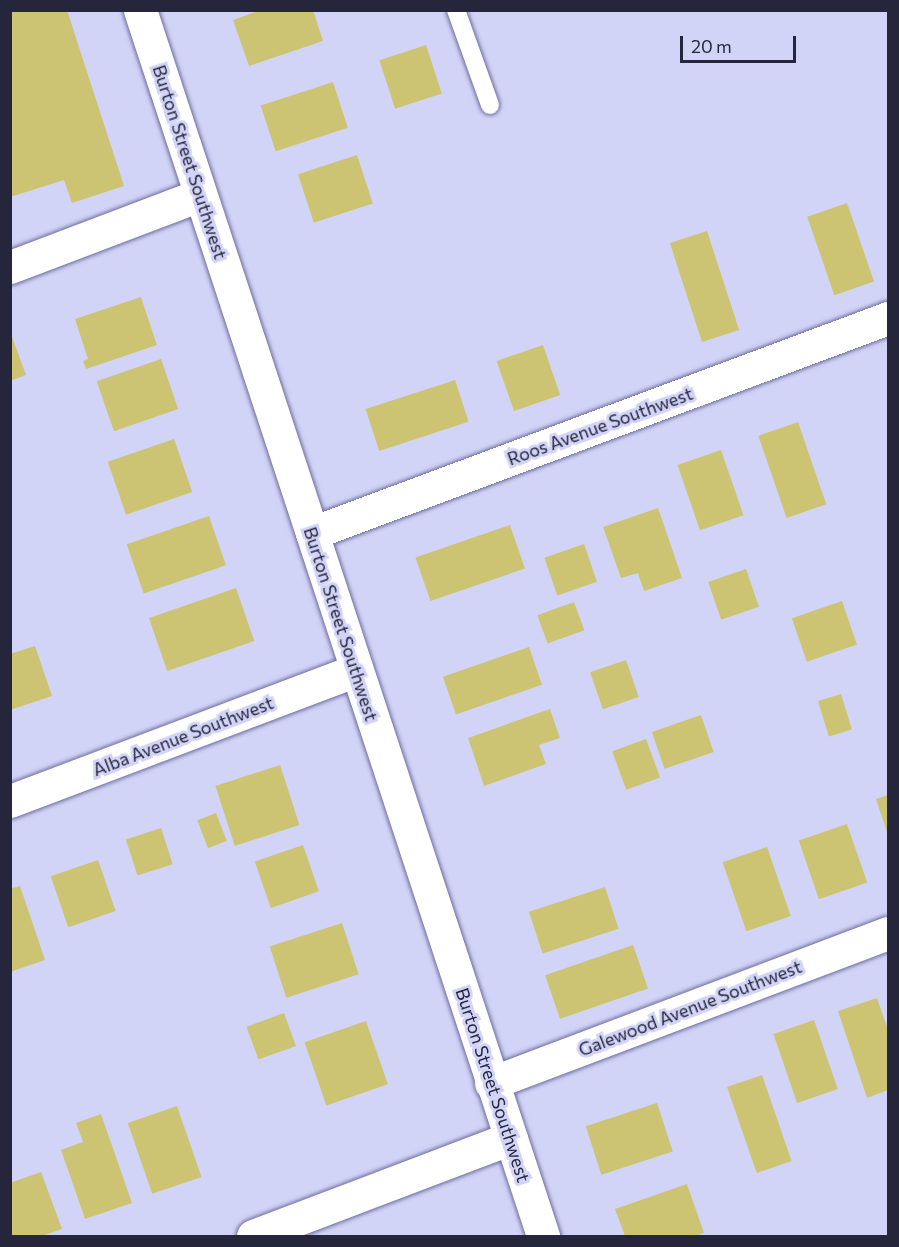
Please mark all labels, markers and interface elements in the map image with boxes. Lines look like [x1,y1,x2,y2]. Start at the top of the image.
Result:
scale bar [683,24,798,62]
text: 20 m [691,35,732,57]
street label: Burton Street Southwest [148,62,232,262]
street label: Roos Avenue Southwest [504,382,696,470]
street label: Burton Street Southwest [299,524,383,724]
street label: Alba Avenue Southwest [90,692,276,780]
street label: Galewood Avenue Southwest [575,955,805,1061]
street label: Burton Street Southwest [451,985,535,1185]

